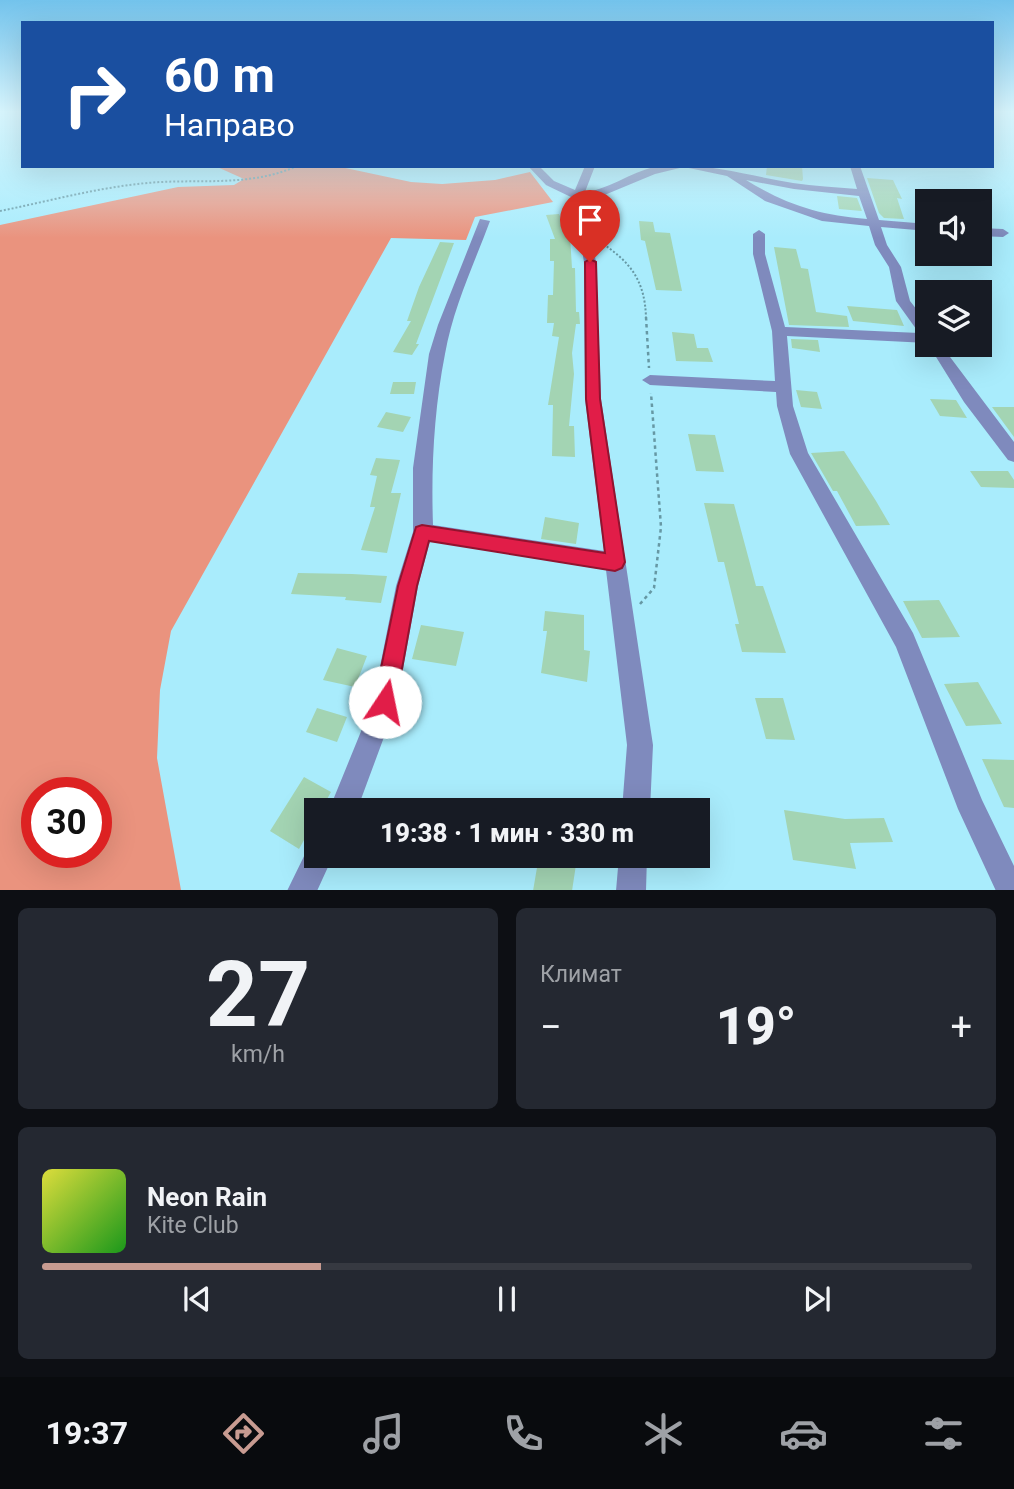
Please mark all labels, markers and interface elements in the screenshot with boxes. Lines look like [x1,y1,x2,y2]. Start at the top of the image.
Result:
text: 60 m [164,47,275,104]
icon: right [49,49,140,140]
text: Направо [164,106,295,144]
map controls [915,189,992,357]
button: sound [915,189,992,266]
pin [560,190,620,262]
icon: arrive [571,201,609,239]
button: layers [915,280,992,357]
position arrow [348,665,422,739]
speed limit sign: 30 [21,777,112,868]
text: 19:38 · 1 мин · 330 m [380,818,634,848]
text: 27 [206,942,310,1048]
text: Климат [540,961,622,988]
text: 19° [716,996,796,1057]
text: − [540,1005,562,1049]
text: + [950,1005,972,1049]
text: km/h [231,1041,285,1068]
text: Neon Rain [147,1182,267,1212]
text: Kite Club [147,1212,239,1239]
icon: previous [178,1280,216,1318]
icon: pause [488,1280,526,1318]
icon: next [798,1280,836,1318]
icon: directions [219,1409,268,1458]
icon: music [359,1409,408,1458]
icon: phone [499,1409,548,1458]
icon: climate [639,1409,688,1458]
icon: car [779,1409,828,1458]
icon: filters [919,1409,968,1458]
text: 19:37 [46,1414,128,1452]

